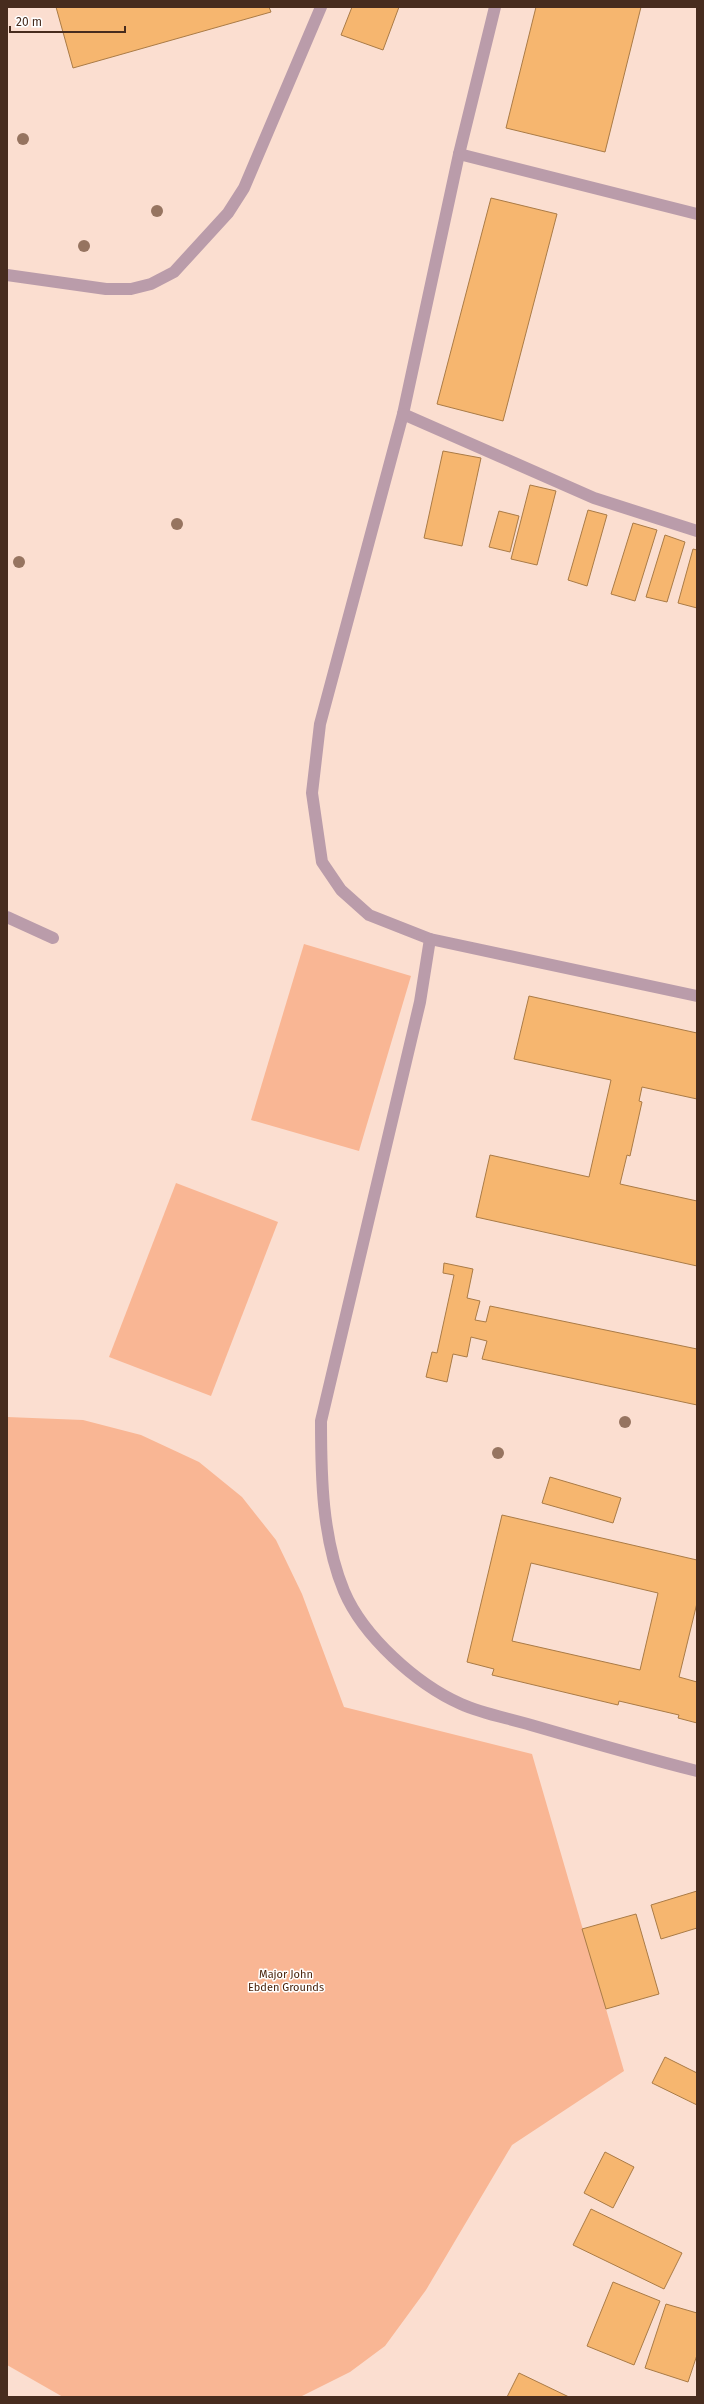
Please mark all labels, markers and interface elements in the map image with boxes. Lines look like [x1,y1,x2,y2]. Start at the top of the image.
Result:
scale bar [10,8,125,34]
text: 20 m [16,15,42,29]
park label: Major John Ebden Grounds [248,1968,324,1994]

